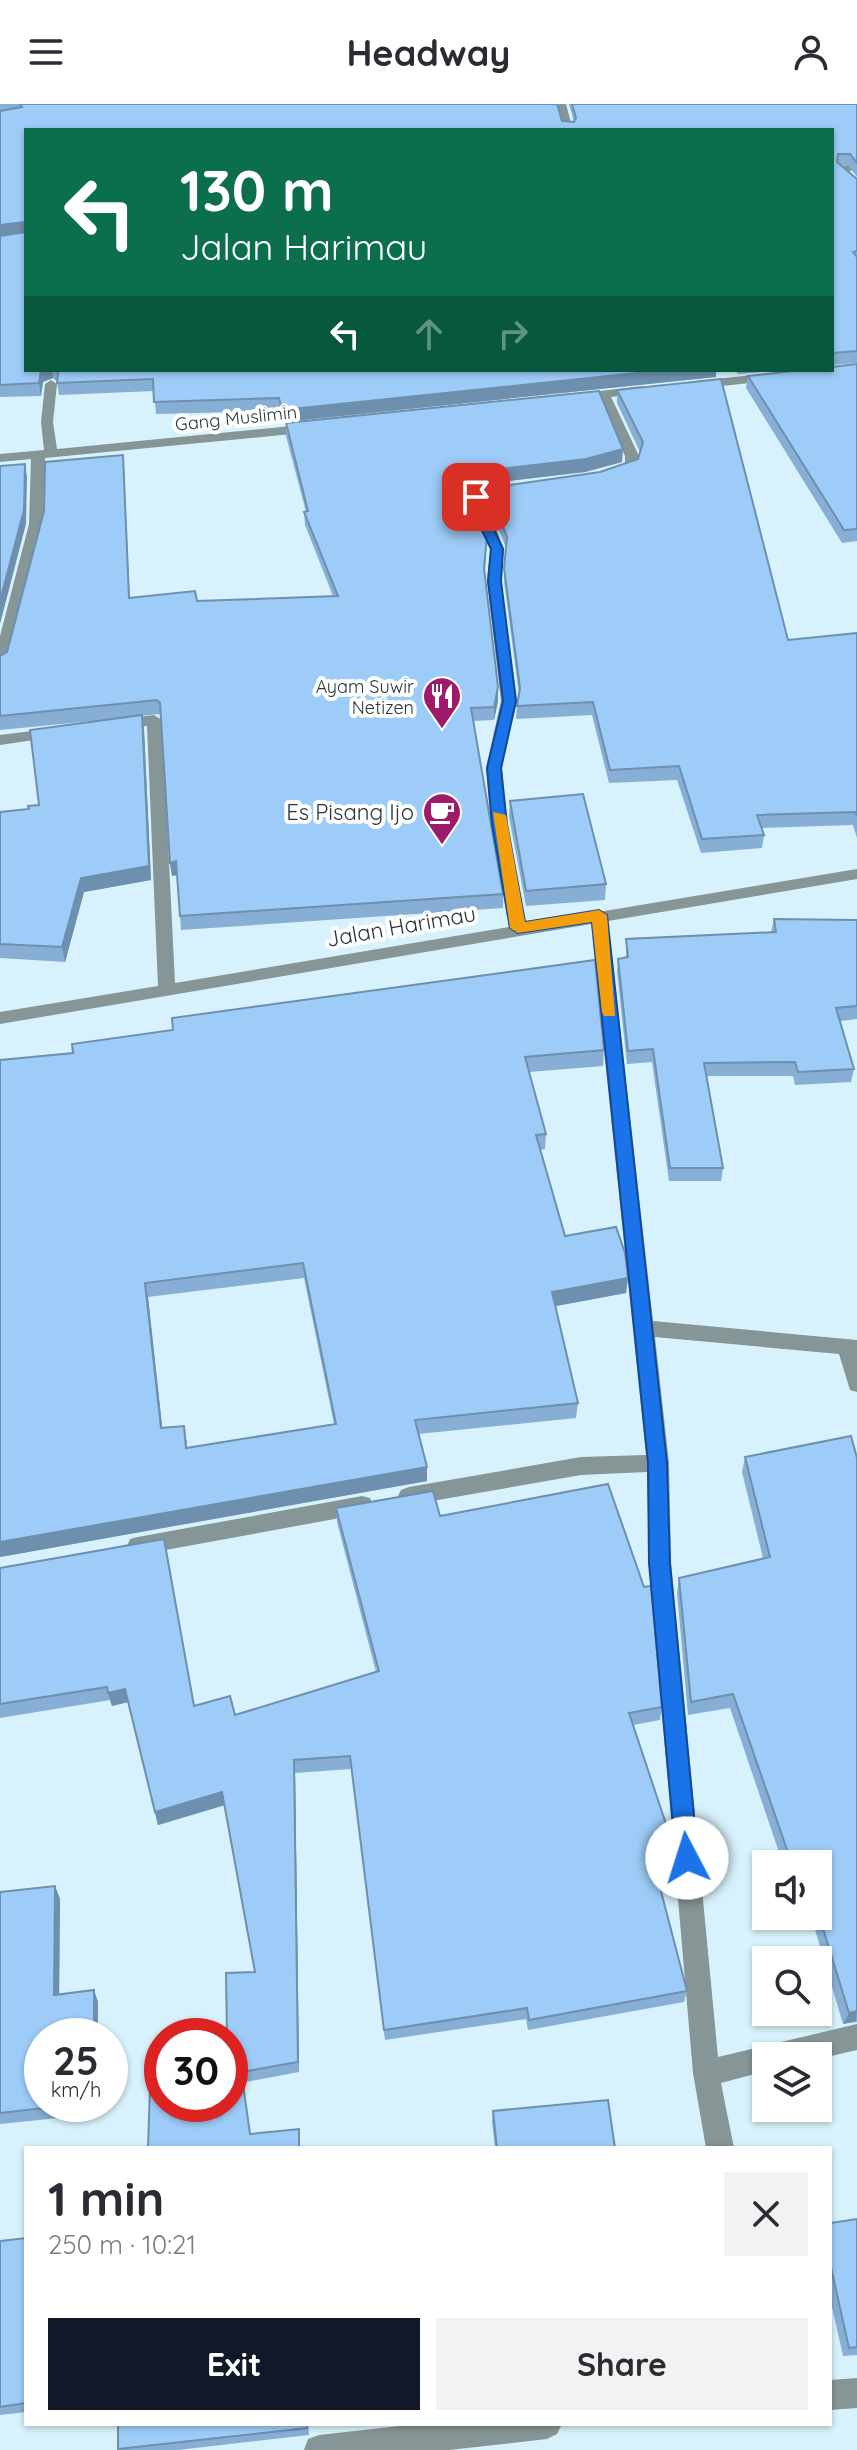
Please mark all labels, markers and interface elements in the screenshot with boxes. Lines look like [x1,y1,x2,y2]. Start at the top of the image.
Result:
icon: menu [24,30,68,74]
text: Headway [346,30,511,75]
icon: person [789,30,833,74]
text: 130 m [180,155,334,225]
icon: left [48,160,152,264]
text: Jalan Harimau [180,224,427,269]
icon: left [323,312,367,356]
icon: ahead [407,312,451,356]
icon: right [491,312,535,356]
street label: Gang Muslimin [174,400,298,436]
pin [442,463,510,531]
icon: arrive [454,475,498,519]
place label: Ayam Suwir Netizen [316,675,414,719]
restaurant icon: Ayam Suwir Netizen [421,675,463,730]
cafe icon: Es Pisang Ijo [421,791,463,846]
place label: Es Pisang Ijo [286,798,414,826]
street label: Jalan Harimau [324,899,478,953]
position arrow [645,1816,729,1900]
map controls [752,1850,832,2122]
button: sound [752,1850,832,1930]
button: search [752,1946,832,2026]
speed limit sign: 30 [144,2018,248,2122]
text: 25 [53,2035,99,2085]
button: layers [752,2042,832,2122]
text: km/h [51,2077,101,2102]
text: 1 min [48,2168,164,2228]
button: close [724,2172,808,2256]
text: 250 m · 10:21 [48,2228,196,2261]
button: Exit [48,2318,420,2410]
button: Share [436,2318,808,2410]

